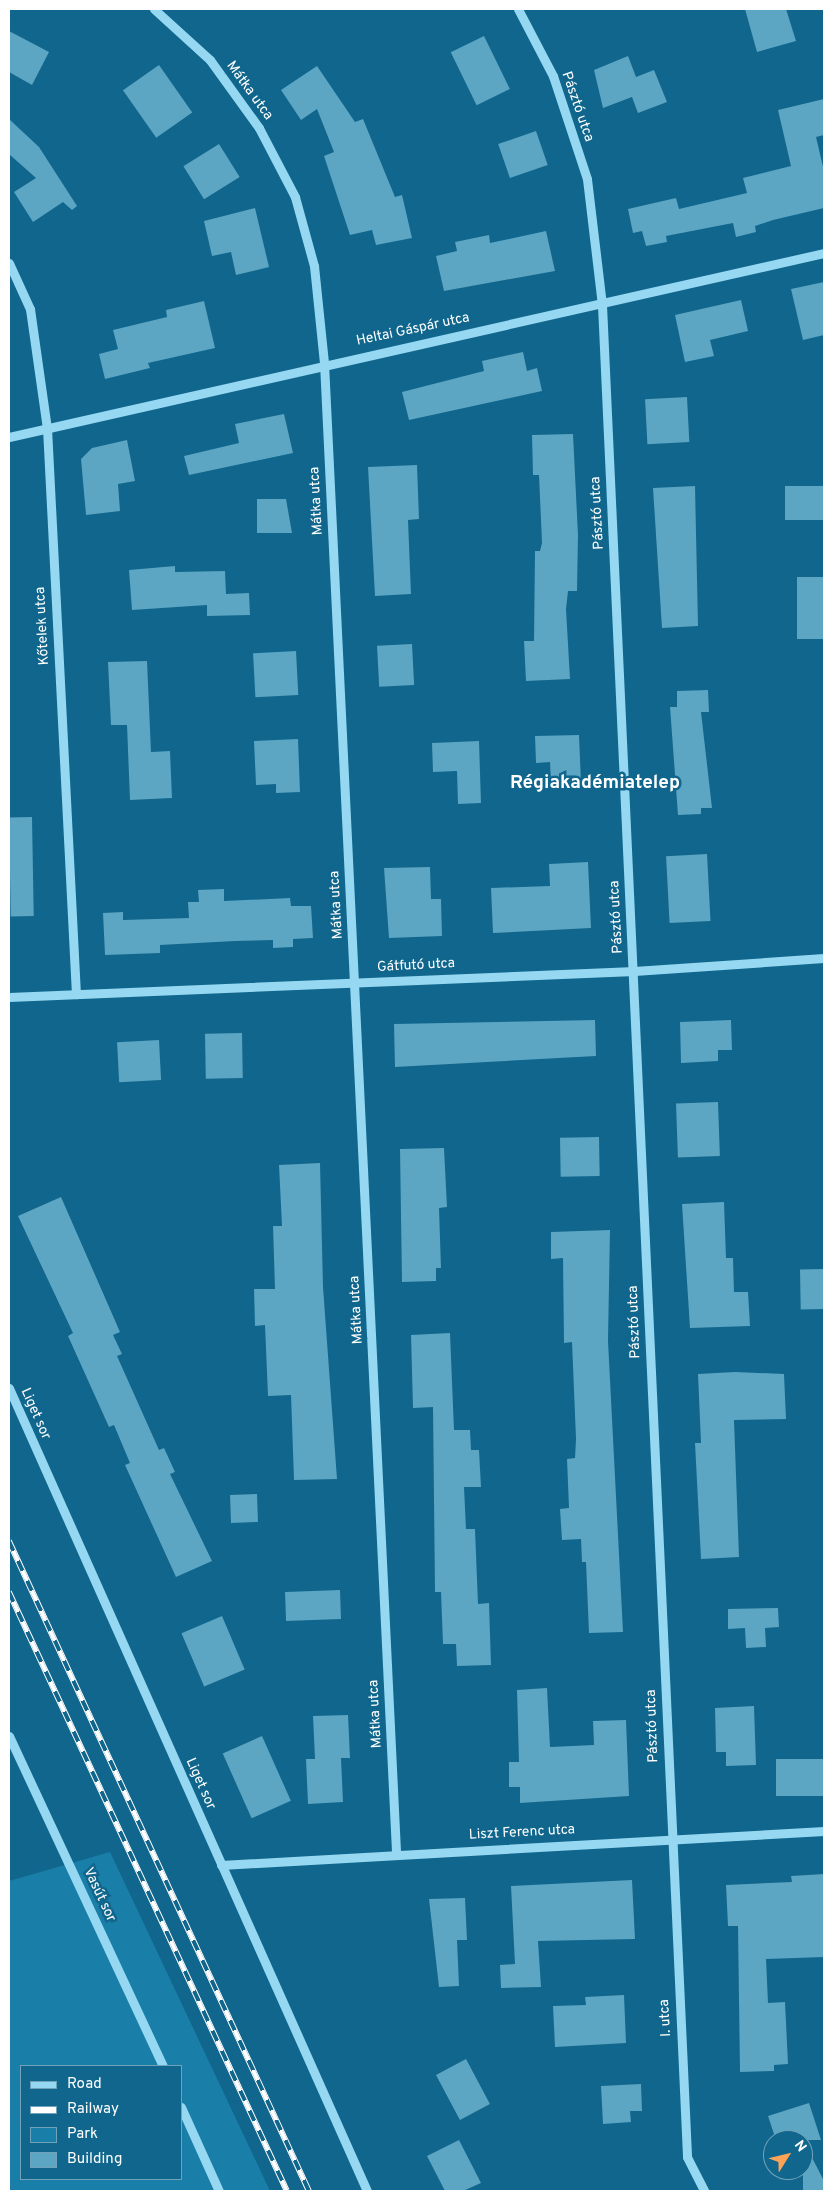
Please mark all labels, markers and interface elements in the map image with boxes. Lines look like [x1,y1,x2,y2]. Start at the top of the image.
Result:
street label: Mátka utca [222,58,276,124]
street label: Pásztó utca [557,70,597,144]
street label: Heltai Gáspár utca [355,310,471,350]
street label: Mátka utca [307,466,327,536]
street label: Pásztó utca [588,476,608,550]
street label: Kőtelek utca [33,586,53,666]
district label: Régiakadémiatelep [510,773,680,795]
street label: Mátka utca [327,870,347,940]
street label: Pásztó utca [607,880,627,954]
street label: Gátfutó utca [377,956,455,976]
street label: Mátka utca [347,1275,367,1345]
street label: Pásztó utca [625,1285,645,1359]
street label: Liget sor [16,1386,54,1442]
street label: Mátka utca [366,1679,386,1749]
street label: Pásztó utca [643,1689,663,1763]
street label: Liget sor [181,1756,219,1812]
street label: Liszt Ferenc utca [468,1822,576,1844]
street label: Vasút sor [79,1865,119,1925]
street label: I. utca [657,1999,675,2037]
legend [20,2065,182,2180]
text: Road [67,2075,102,2094]
text: Railway [67,2100,119,2119]
text: Park [67,2125,98,2144]
north arrow [763,2130,813,2180]
text: N [790,2137,810,2156]
text: Building [67,2150,122,2169]

